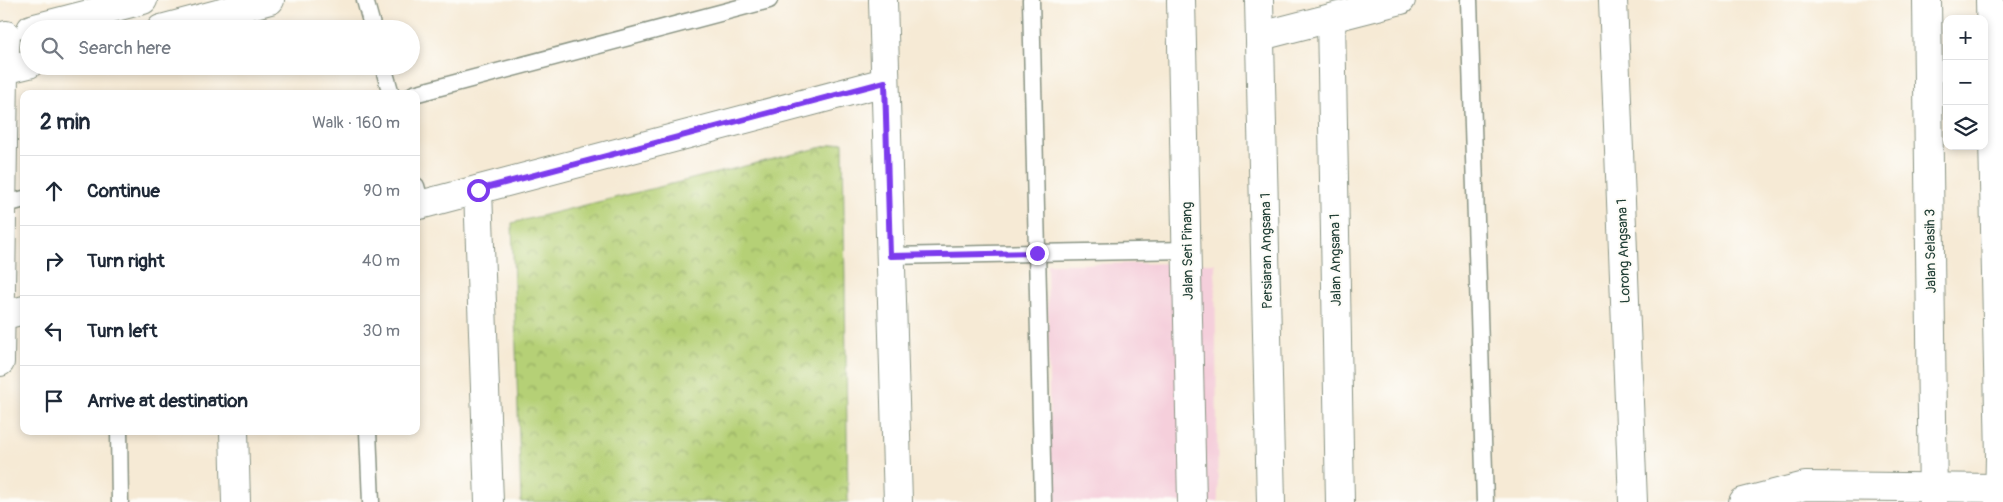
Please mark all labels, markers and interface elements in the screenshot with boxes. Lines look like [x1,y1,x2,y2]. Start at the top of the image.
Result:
map controls [1943,15,1988,150]
button: + [1943,15,1988,60]
search box [20,20,420,75]
icon: search [38,34,66,62]
text: Search here [78,36,171,60]
button: − [1943,60,1988,105]
button: layers [1943,105,1988,150]
text: 2 min [40,109,90,136]
text: Walk · 160 m [312,113,400,133]
icon: ahead [40,177,68,205]
text: Continue [87,179,160,203]
route start [467,179,490,202]
text: 90 m [363,181,400,201]
street label: Persiaran Angsana 1 [1257,193,1276,309]
street label: Lorong Angsana 1 [1613,198,1634,304]
street label: Jalan Seri Pinang [1178,202,1197,300]
street label: Jalan Selasih 3 [1921,208,1940,293]
street label: Jalan Angsana 1 [1326,213,1345,307]
route end [1026,242,1049,265]
icon: right [40,247,68,275]
text: Turn right [87,249,165,273]
text: 40 m [362,251,400,271]
icon: left [40,317,68,345]
text: Turn left [87,319,157,343]
text: 30 m [362,321,400,341]
icon: arrive [40,387,68,415]
text: Arrive at destination [87,389,248,413]

